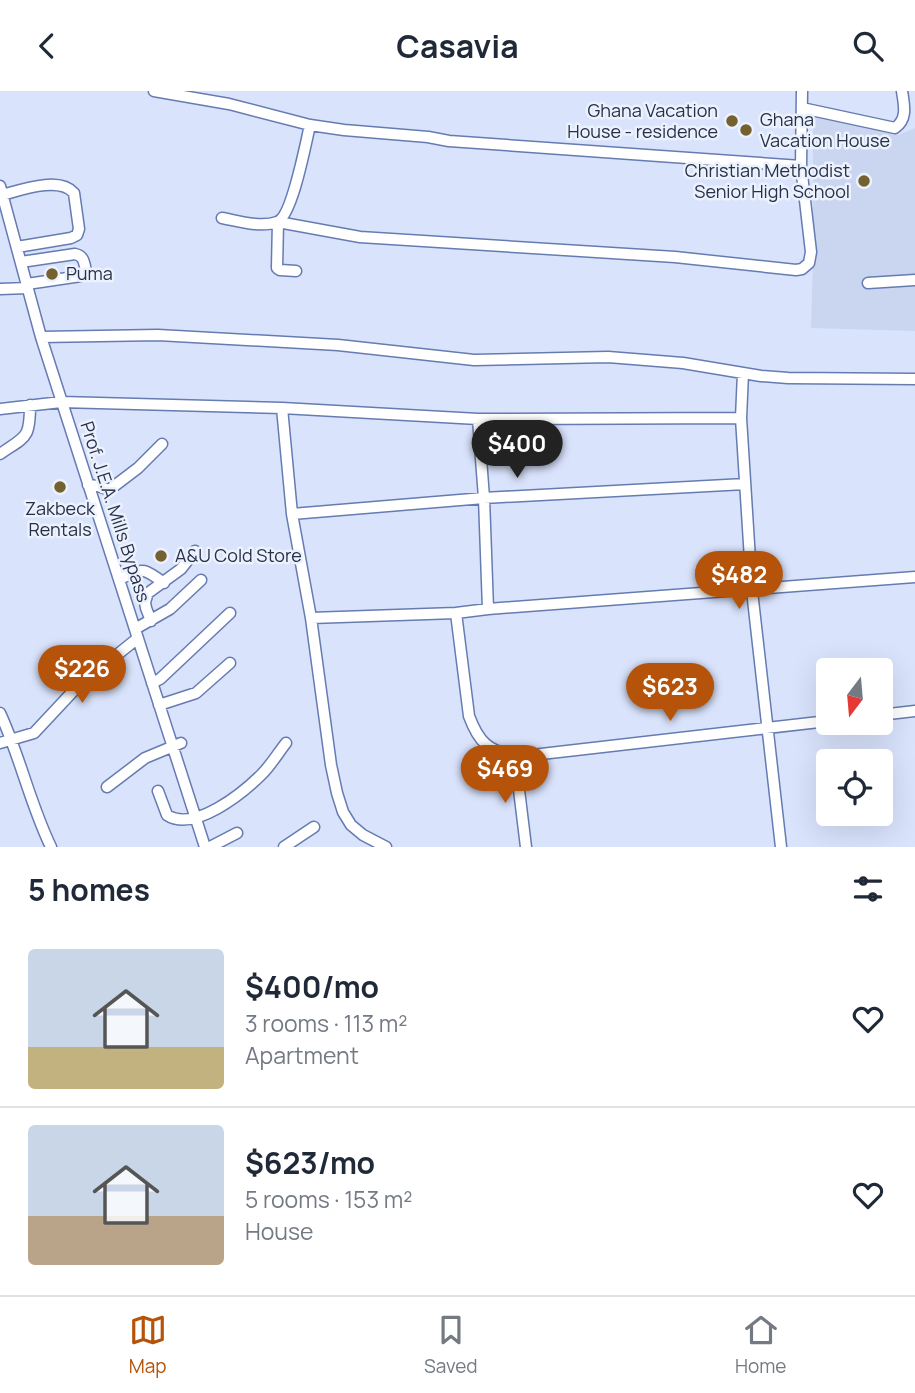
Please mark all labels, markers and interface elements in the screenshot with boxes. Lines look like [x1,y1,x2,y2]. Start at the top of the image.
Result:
text: Casavia [396,24,519,68]
icon: back [28,27,66,65]
icon: search [849,27,887,65]
place label: Ghana Vacation House - residence [567,98,718,143]
place label: Ghana Vacation House [760,107,890,152]
marker: Ghana Vacation House - residence [724,113,740,129]
marker: Ghana Vacation House [738,122,754,138]
place label: Christian Methodist Senior High School [685,158,850,203]
marker: Christian Methodist Senior High School [856,173,872,189]
place label: Puma [66,261,113,285]
marker: Puma [44,266,60,282]
street label: Prof. J.E.A. Mills Bypass [75,418,157,605]
pin: $400 [476,421,558,480]
text: $400 [488,427,546,459]
marker: Zakbeck Rentals [52,479,68,495]
place label: Zakbeck Rentals [25,496,96,541]
place label: A&U Cold Store [175,543,302,567]
marker: A&U Cold Store [153,548,169,564]
pin: $482 [698,552,780,611]
text: $482 [711,558,767,590]
pin: $226 [41,645,123,705]
text: $226 [54,652,110,684]
north arrow [816,658,892,735]
map controls [816,658,893,826]
pin: $623 [629,663,711,723]
text: $623 [642,670,698,702]
pin: $469 [464,745,546,805]
button: locate [816,749,893,826]
text: $469 [477,752,533,784]
text: 5 homes [28,869,150,910]
icon: filters [849,870,887,908]
text: $400/mo [245,966,379,1007]
icon: home [84,977,168,1061]
icon: heart [849,1000,887,1038]
text: 3 rooms · 113 m² [245,1007,408,1039]
text: Apartment [245,1039,359,1071]
text: $623/mo [245,1142,375,1183]
icon: home [84,1153,168,1237]
icon: heart [849,1176,887,1214]
text: 5 rooms · 153 m² [245,1183,412,1215]
text: House [245,1215,314,1247]
tab: Map [129,1311,167,1379]
tab: Saved [424,1311,478,1379]
tab: Home [735,1311,786,1379]

